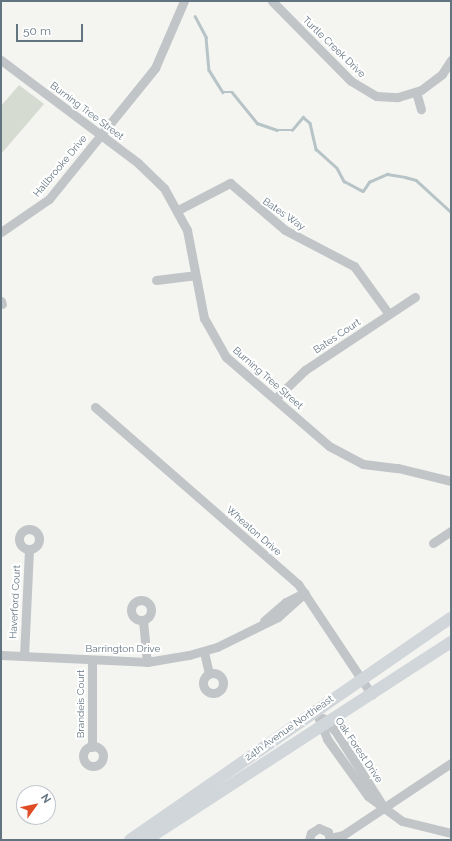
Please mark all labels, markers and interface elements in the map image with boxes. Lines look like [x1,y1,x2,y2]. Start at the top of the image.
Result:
street label: Turtle Creek Drive [300,14,368,80]
scale bar [18,16,85,42]
text: 50 m [23,24,51,38]
street label: Burning Tree Street [48,79,126,143]
street label: Hallbrooke Drive [31,133,89,199]
street label: Bates Way [260,195,308,233]
street label: Bates Court [311,316,363,356]
street label: Burning Tree Street [230,344,306,412]
street label: Wheaton Drive [224,504,284,558]
street label: Haverford Court [7,565,23,639]
street label: Barrington Drive [86,643,160,655]
street label: Brandeis Court [75,670,87,738]
street label: 24th Avenue Northeast [242,693,336,763]
street label: Oak Forest Drive [333,715,385,785]
north arrow [16,785,56,825]
text: N [38,792,53,806]

